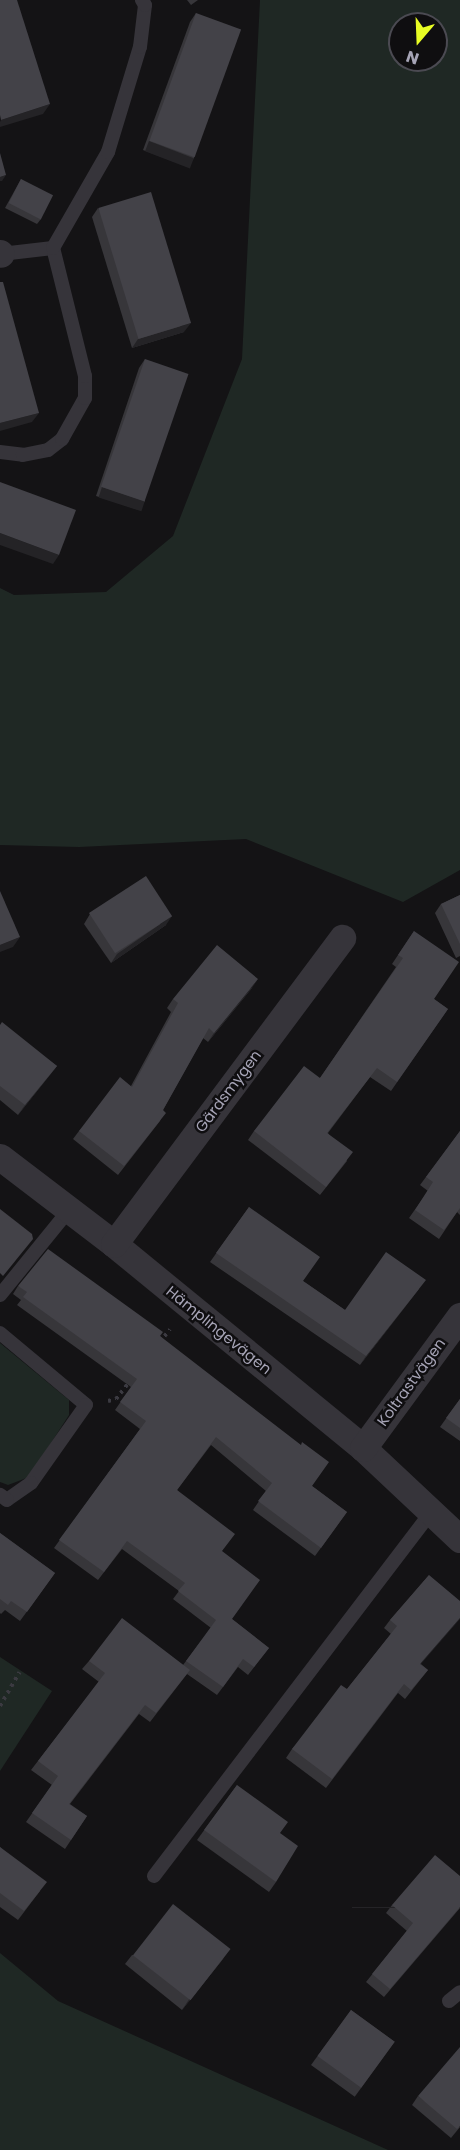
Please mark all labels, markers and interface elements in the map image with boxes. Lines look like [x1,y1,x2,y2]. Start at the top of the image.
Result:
north arrow [388,12,448,72]
text: N [403,45,422,70]
street label: Gärdsmygen [191,1046,265,1136]
street label: Hämplingevägen [163,1282,275,1378]
street label: Koltrastvägen [373,1334,449,1430]

